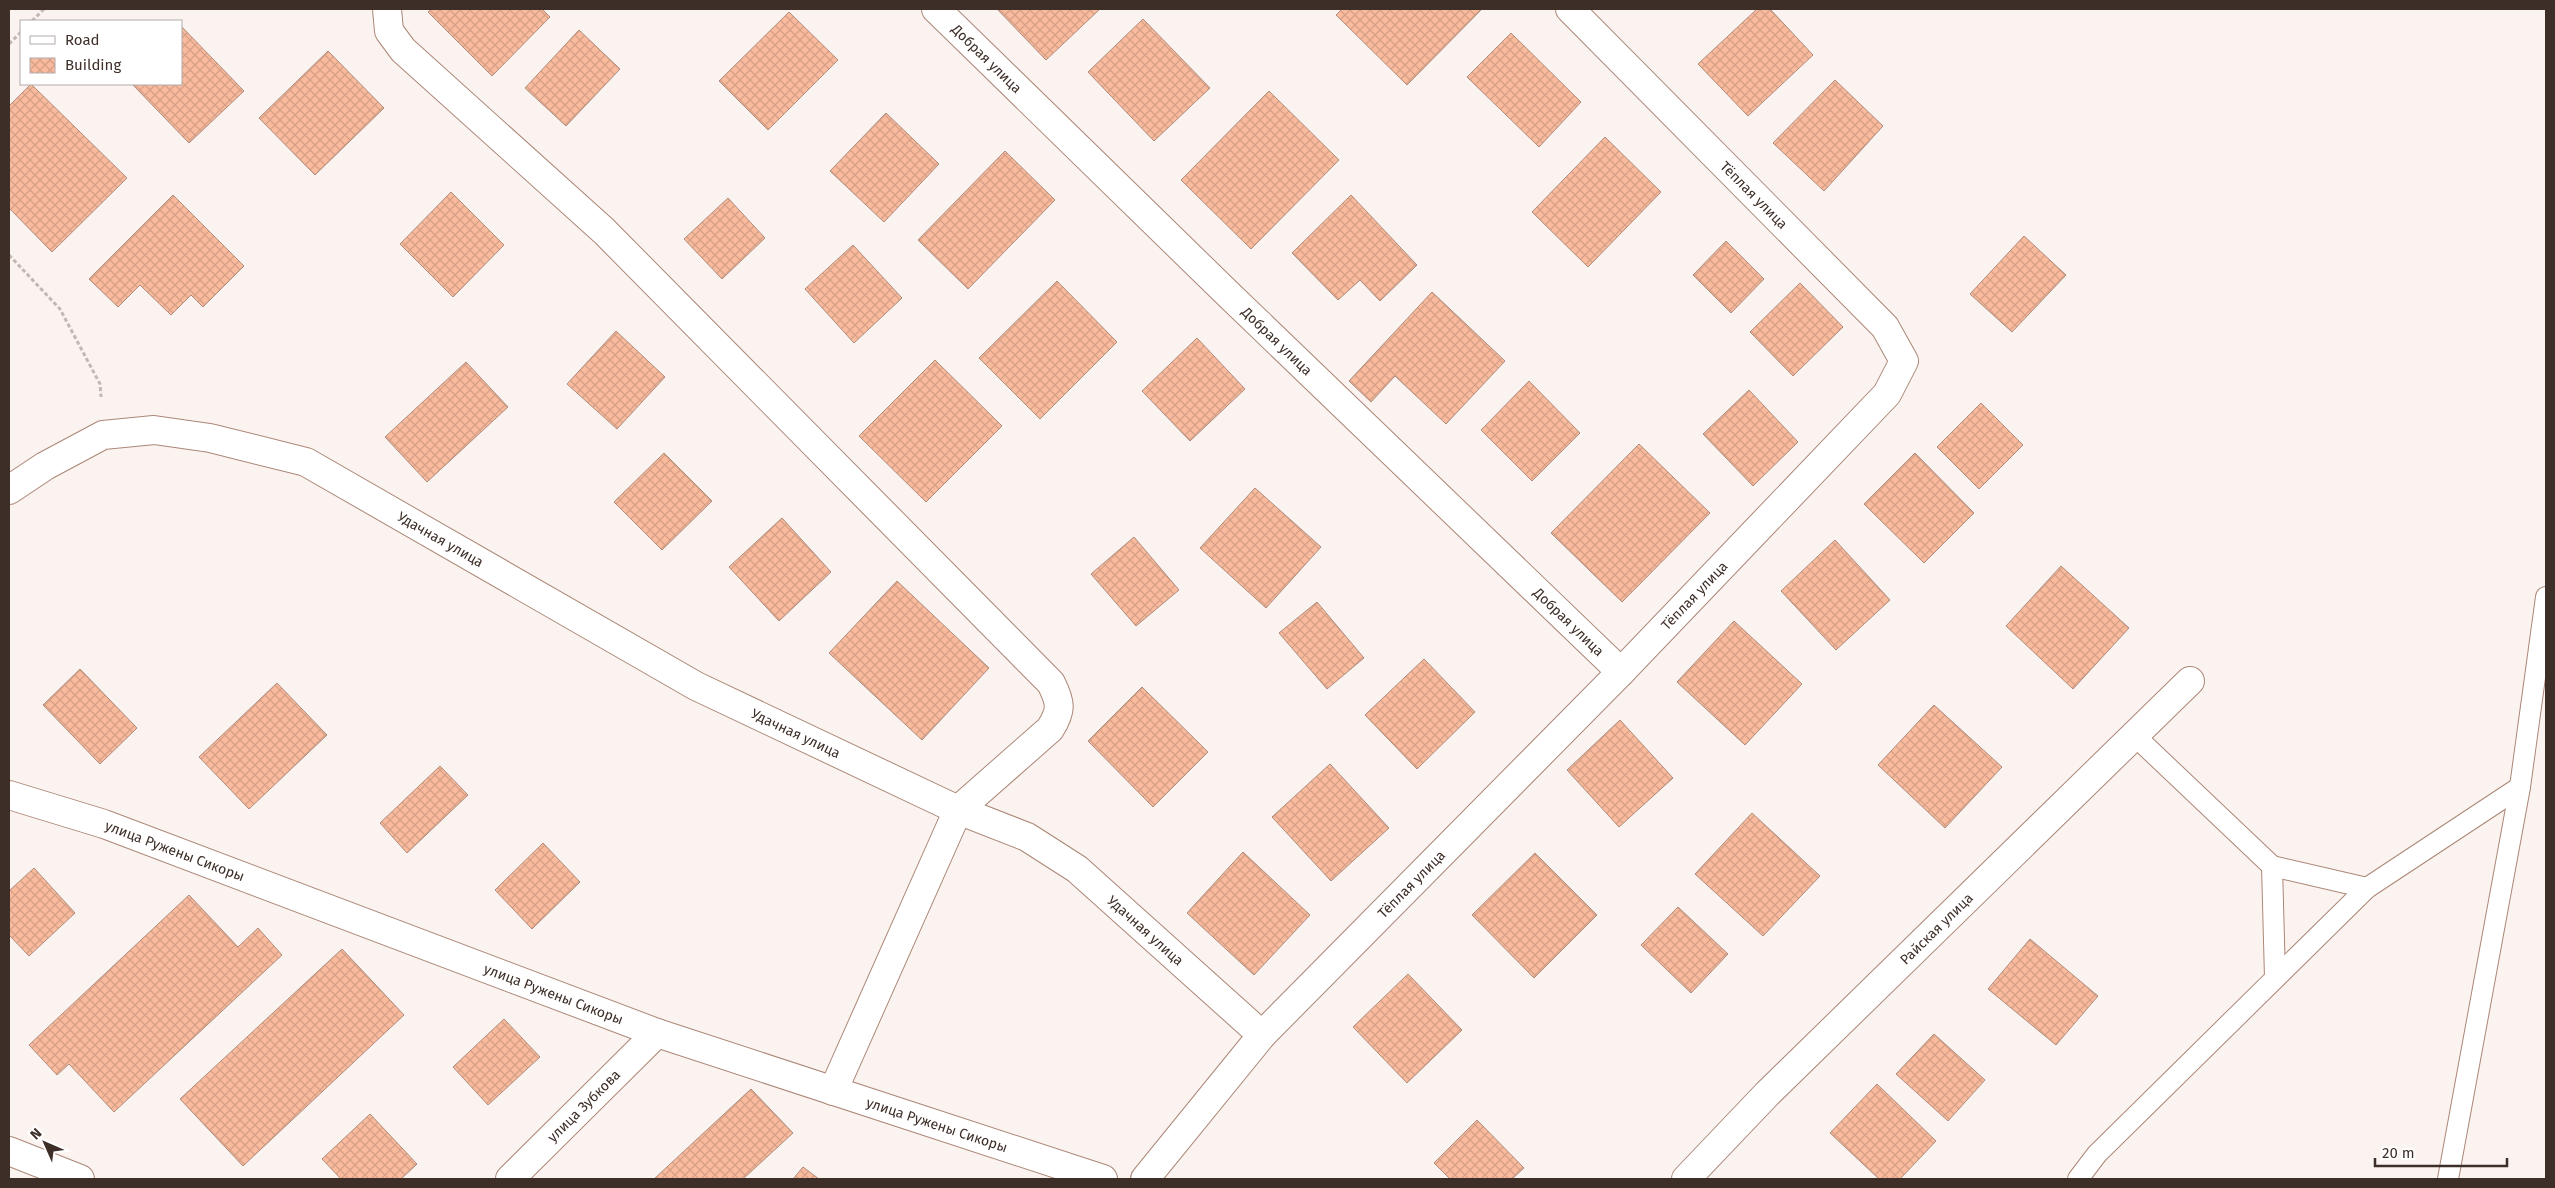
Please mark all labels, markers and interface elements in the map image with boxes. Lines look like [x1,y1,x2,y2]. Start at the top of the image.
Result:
legend [20,20,182,85]
street label: Добрая улица [947,20,1025,97]
text: Road [65,31,100,49]
text: Building [65,56,121,74]
street label: Тёплая улица [1716,158,1791,233]
street label: Добрая улица [1237,303,1315,379]
street label: Удачная улица [394,508,486,571]
street label: Тёплая улица [1658,558,1731,634]
street label: Добрая улица [1529,584,1607,660]
street label: Удачная улица [748,705,843,762]
street label: улица Ружены Сикоры [103,817,247,885]
street label: Тёплая улица [1375,847,1449,922]
street label: Райская улица [1897,890,1977,968]
street label: Удачная улица [1104,892,1187,969]
street label: улица Ружены Сикоры [481,960,626,1028]
street label: улица Зубкова [544,1066,624,1146]
street label: улица Ружены Сикоры [864,1094,1010,1156]
north arrow [20,1118,70,1168]
text: N [27,1125,45,1143]
scale bar [2375,1136,2508,1168]
text: 20 m [2382,1144,2415,1162]

